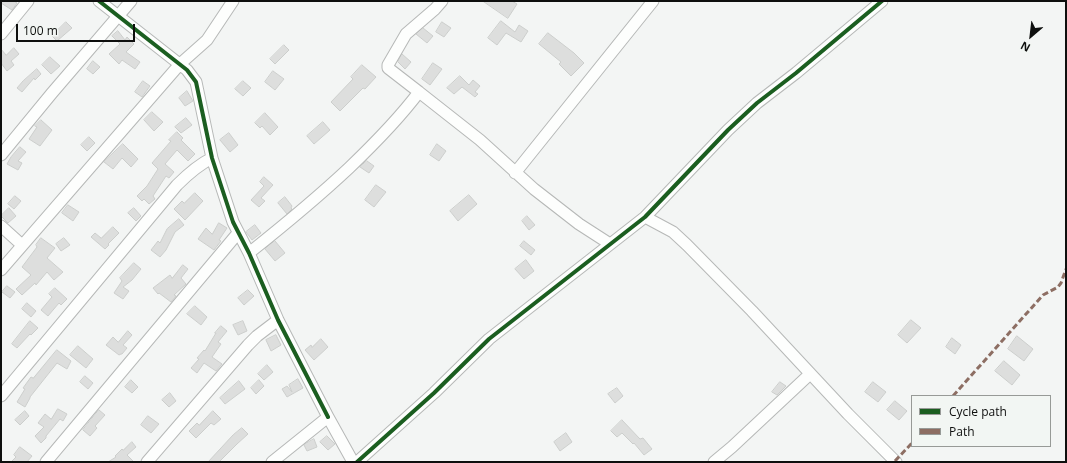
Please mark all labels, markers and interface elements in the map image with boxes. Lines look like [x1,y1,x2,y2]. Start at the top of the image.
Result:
scale bar [18,16,137,42]
north arrow [1011,16,1051,56]
text: 100 m [23,22,58,39]
text: N [1018,38,1033,56]
legend [911,395,1051,447]
text: Cycle path [949,403,1007,420]
text: Path [949,423,975,440]

